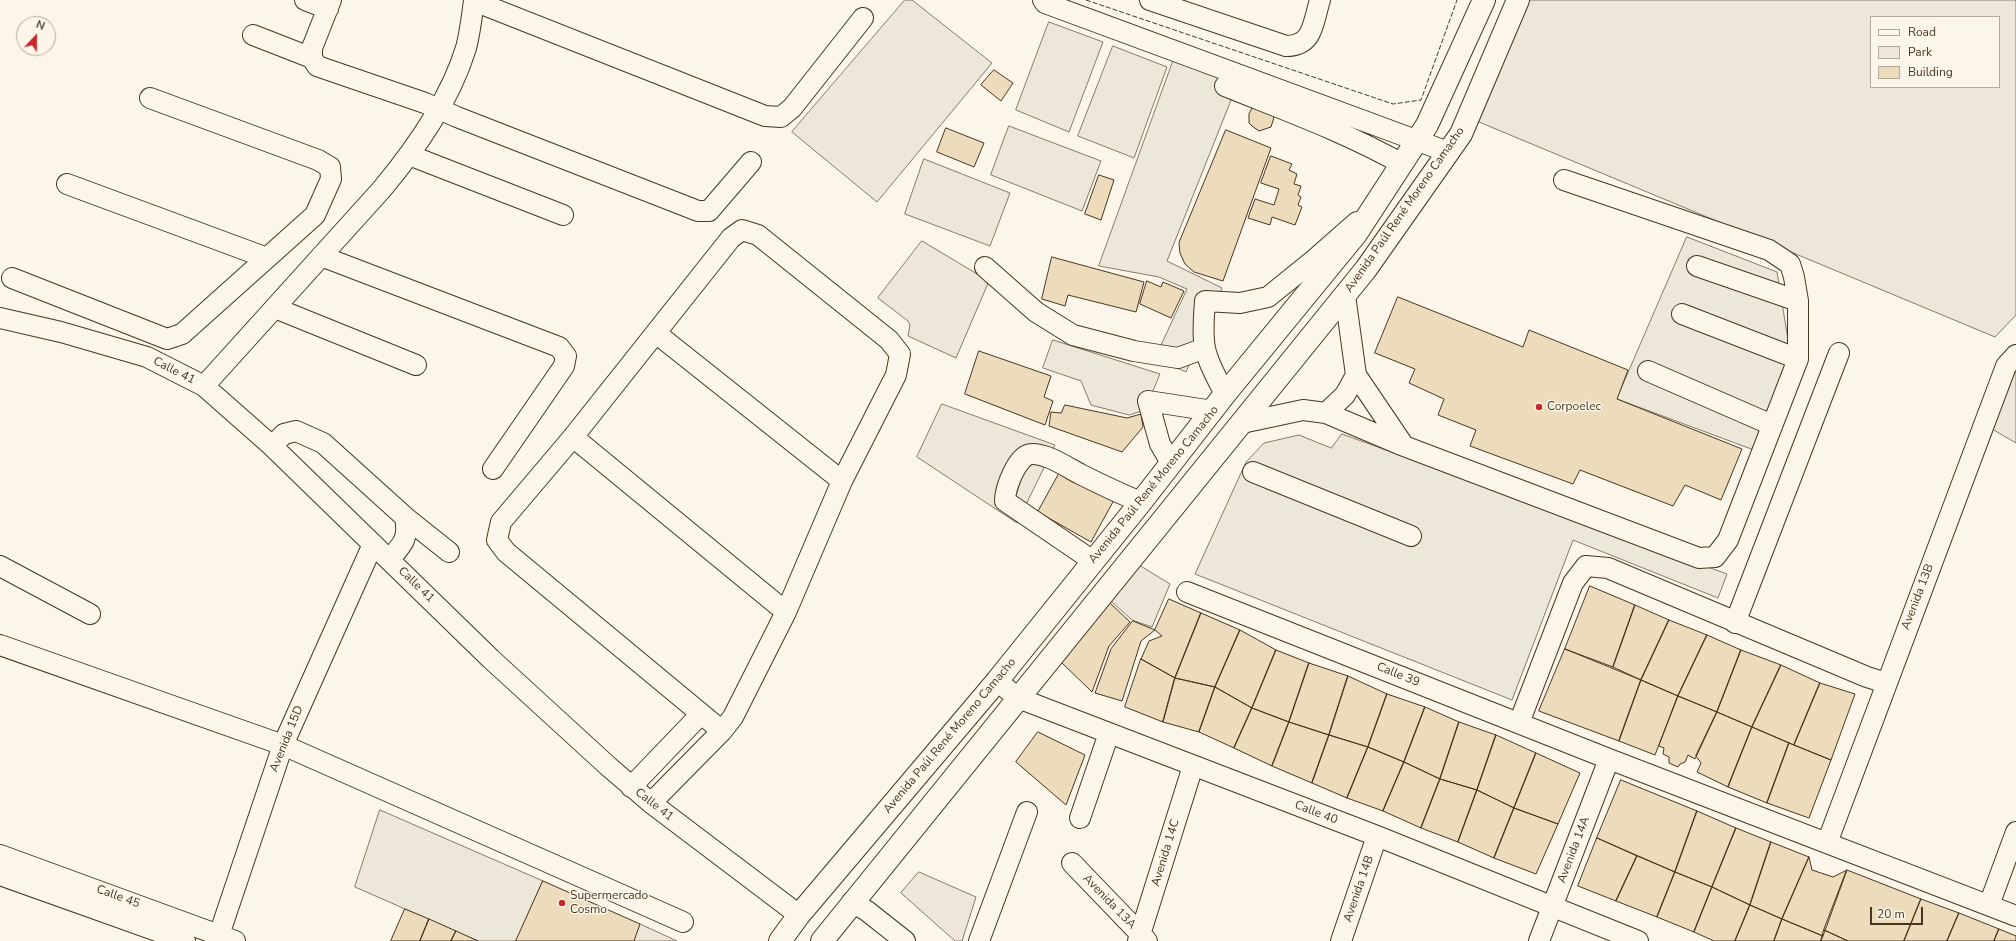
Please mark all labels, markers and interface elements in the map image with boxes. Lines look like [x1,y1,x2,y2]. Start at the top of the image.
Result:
north arrow [16,16,56,56]
legend [1870,16,2000,88]
text: N [34,17,47,34]
text: Road [1908,24,1936,40]
text: Park [1908,44,1932,60]
text: Building [1908,64,1953,80]
street label: Avenida Paúl René Moreno Camacho [1342,125,1468,295]
street label: Calle 41 [151,354,197,388]
place label: Corpoelec [1547,400,1601,414]
marker: Corpoelec [1534,402,1544,412]
street label: Avenida Paúl René Moreno Camacho [1086,403,1222,567]
street label: Avenida 13B [1899,562,1937,632]
street label: Calle 41 [395,564,437,606]
street label: Avenida Paúl René Moreno Camacho [881,655,1019,817]
street label: Calle 39 [1374,660,1422,690]
street label: Avenida 15D [267,704,307,774]
street label: Calle 41 [632,785,676,825]
street label: Calle 40 [1292,798,1340,828]
street label: Avenida 14A [1555,815,1593,885]
street label: Avenida 14C [1149,818,1183,888]
street label: Avenida 14B [1341,854,1377,924]
street label: Avenida 13A [1079,872,1139,932]
street label: Calle 45 [94,883,142,911]
place label: Supermercado Cosmo [570,889,648,917]
marker: Supermercado Cosmo [557,898,567,908]
scale bar [1872,899,1925,925]
text: 20 m [1877,906,1905,922]

